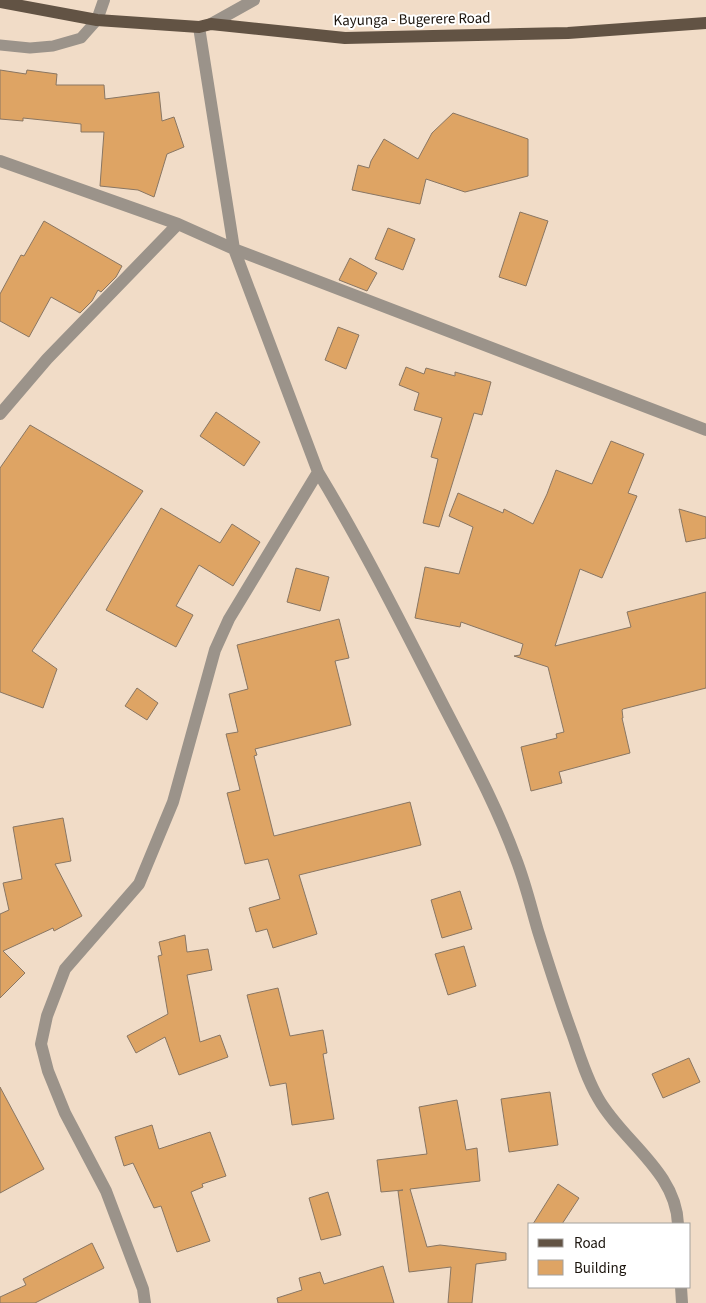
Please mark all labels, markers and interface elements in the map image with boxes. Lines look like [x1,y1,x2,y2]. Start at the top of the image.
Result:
street label: Kayunga - Bugerere Road [333,8,491,31]
legend [528,1223,691,1288]
text: Road [574,1233,606,1254]
text: Building [574,1258,627,1279]

